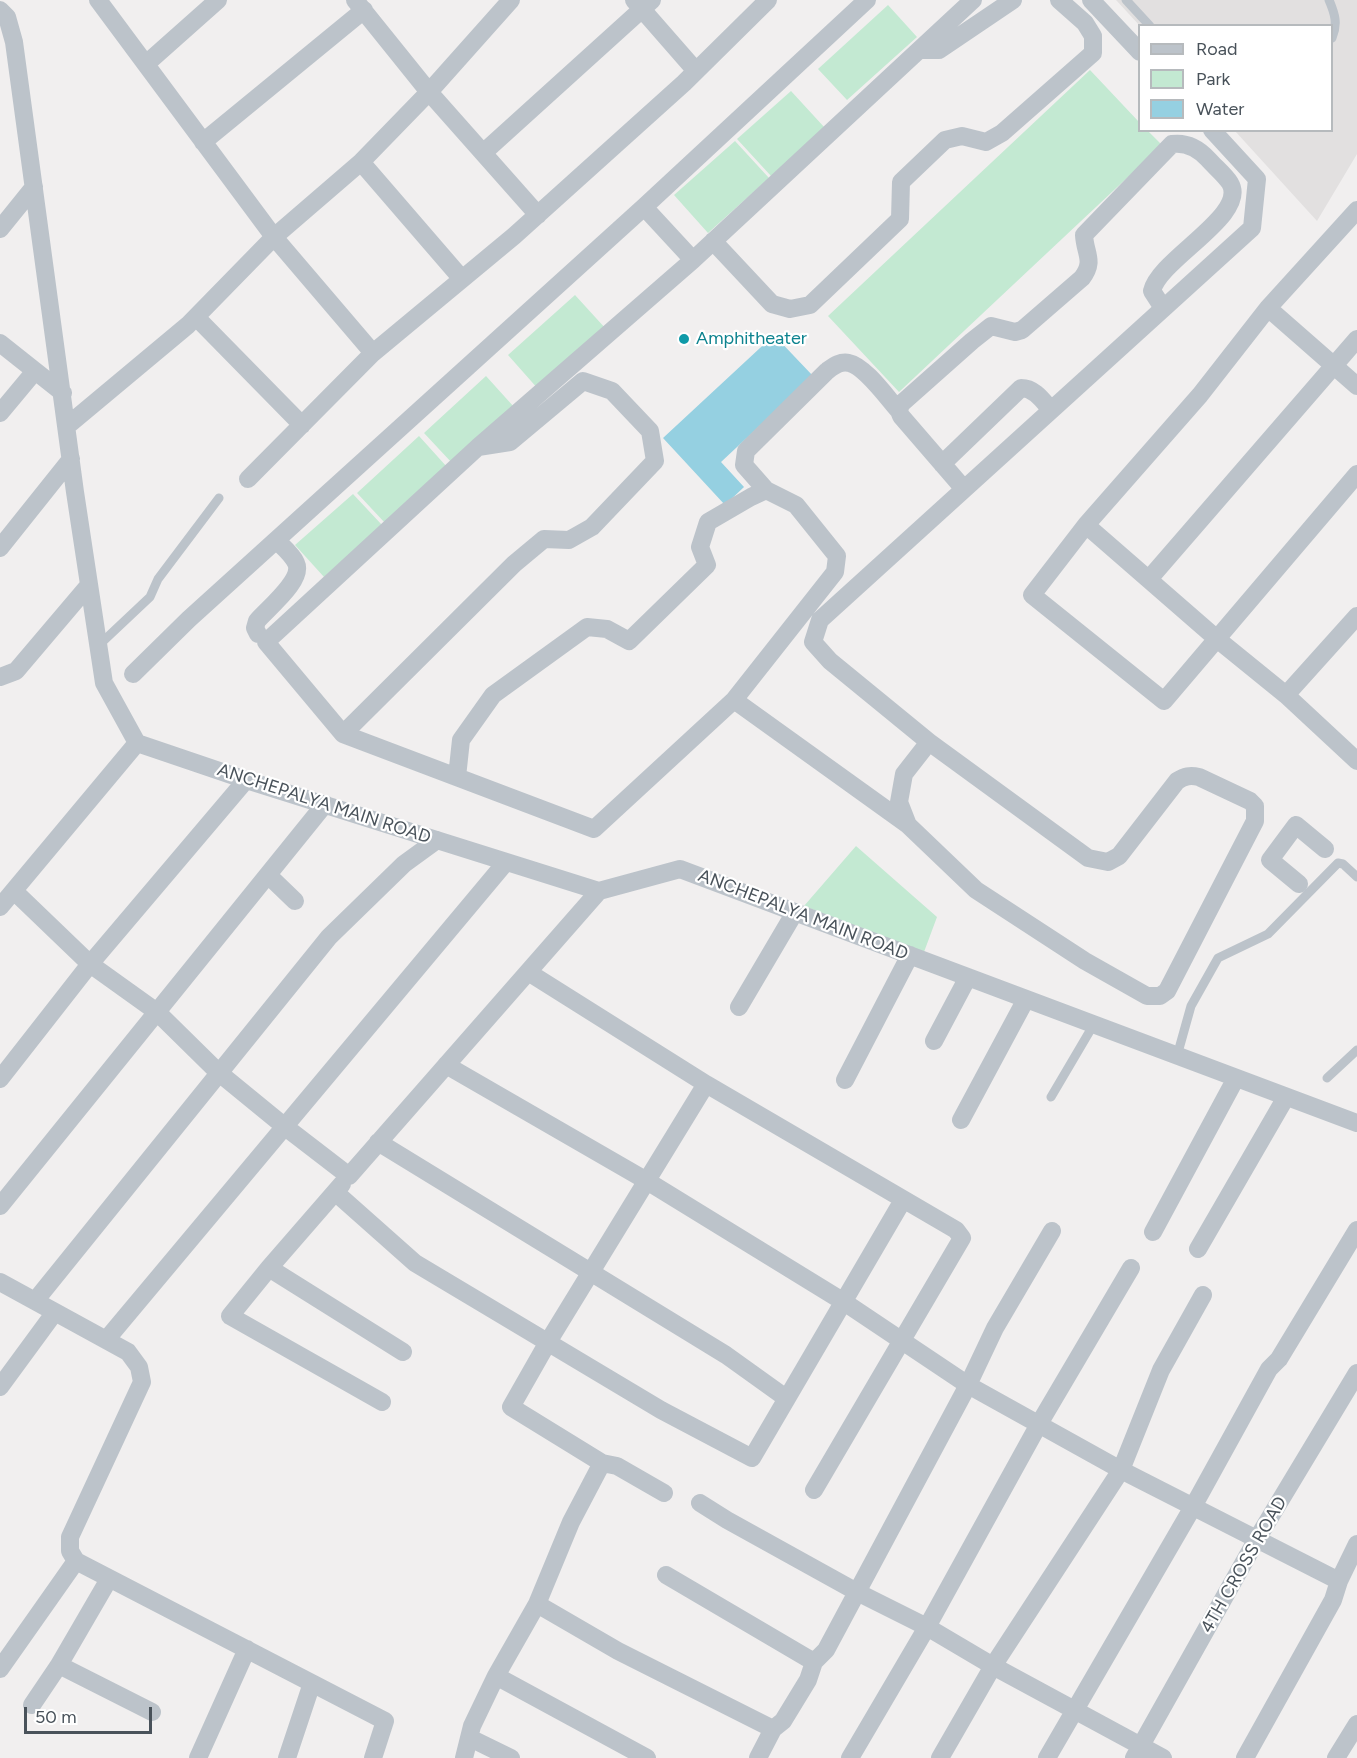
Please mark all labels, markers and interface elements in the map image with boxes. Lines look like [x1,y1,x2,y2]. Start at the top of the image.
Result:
legend [1138,24,1333,132]
text: Road [1196,38,1237,60]
text: Park [1196,68,1230,90]
text: Water [1196,98,1244,120]
place label: Amphitheater [696,328,807,350]
marker: Amphitheater [677,332,691,346]
street label: ANCHEPALYA MAIN ROAD [215,759,433,849]
street label: ANCHEPALYA MAIN ROAD [695,865,911,965]
street label: 4TH CROSS ROAD [1196,1493,1292,1637]
scale bar [27,1695,154,1733]
text: 50 m [35,1706,77,1728]

